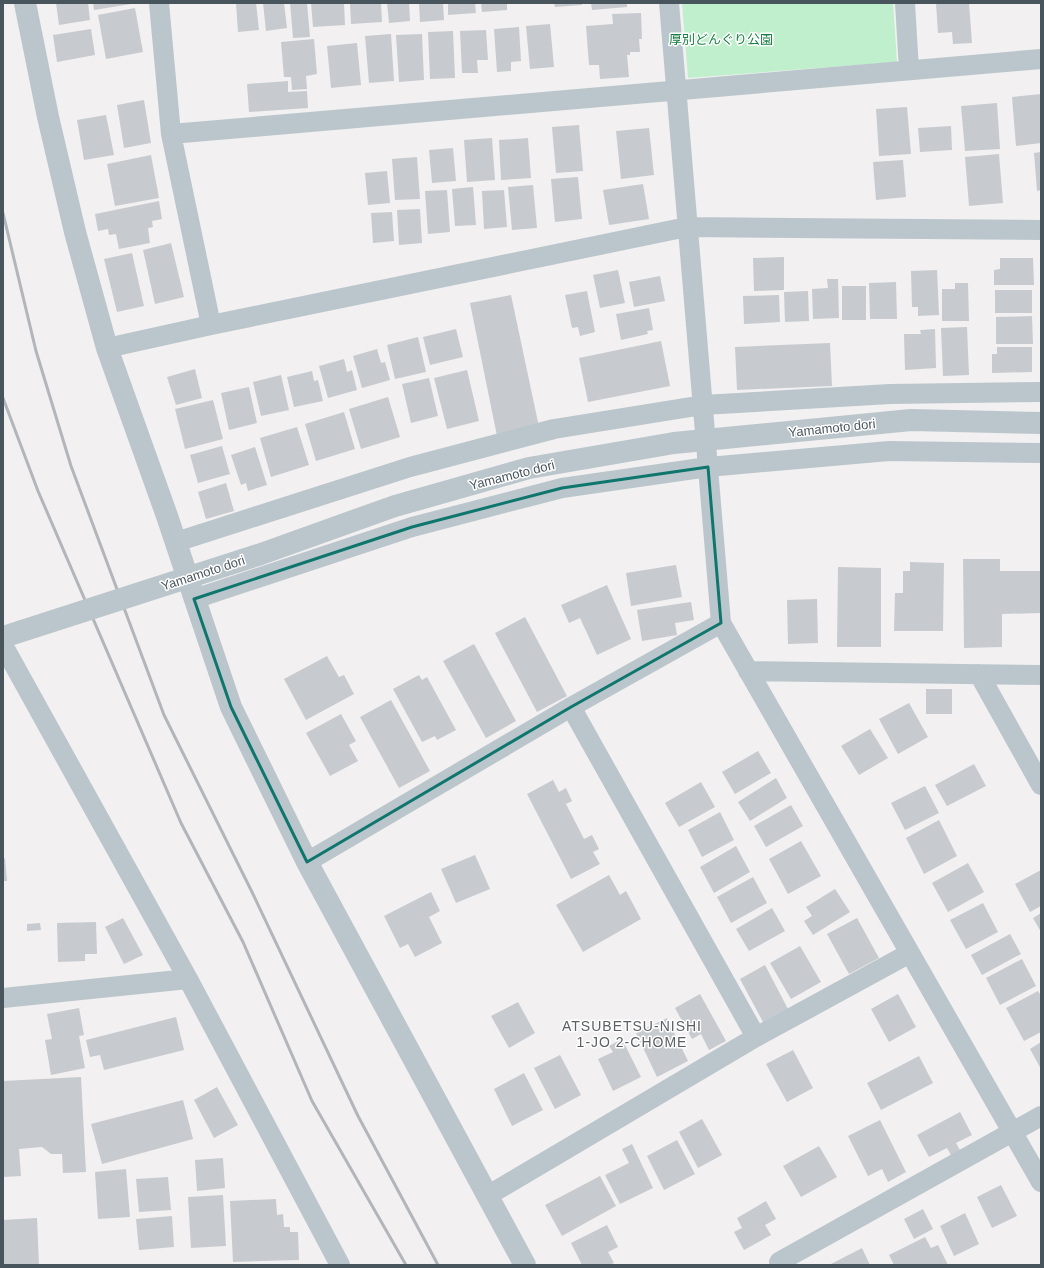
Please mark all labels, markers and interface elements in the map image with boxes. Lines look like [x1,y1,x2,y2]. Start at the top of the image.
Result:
park label: 厚別どんぐり公園 [669,32,773,47]
street label: Yamamoto dori [788,416,876,440]
street label: Yamamoto dori [468,457,556,493]
street label: Yamamoto dori [159,552,247,594]
district label: ATSUBETSU-NISHI 1-JO 2-CHOME [562,1018,702,1050]

